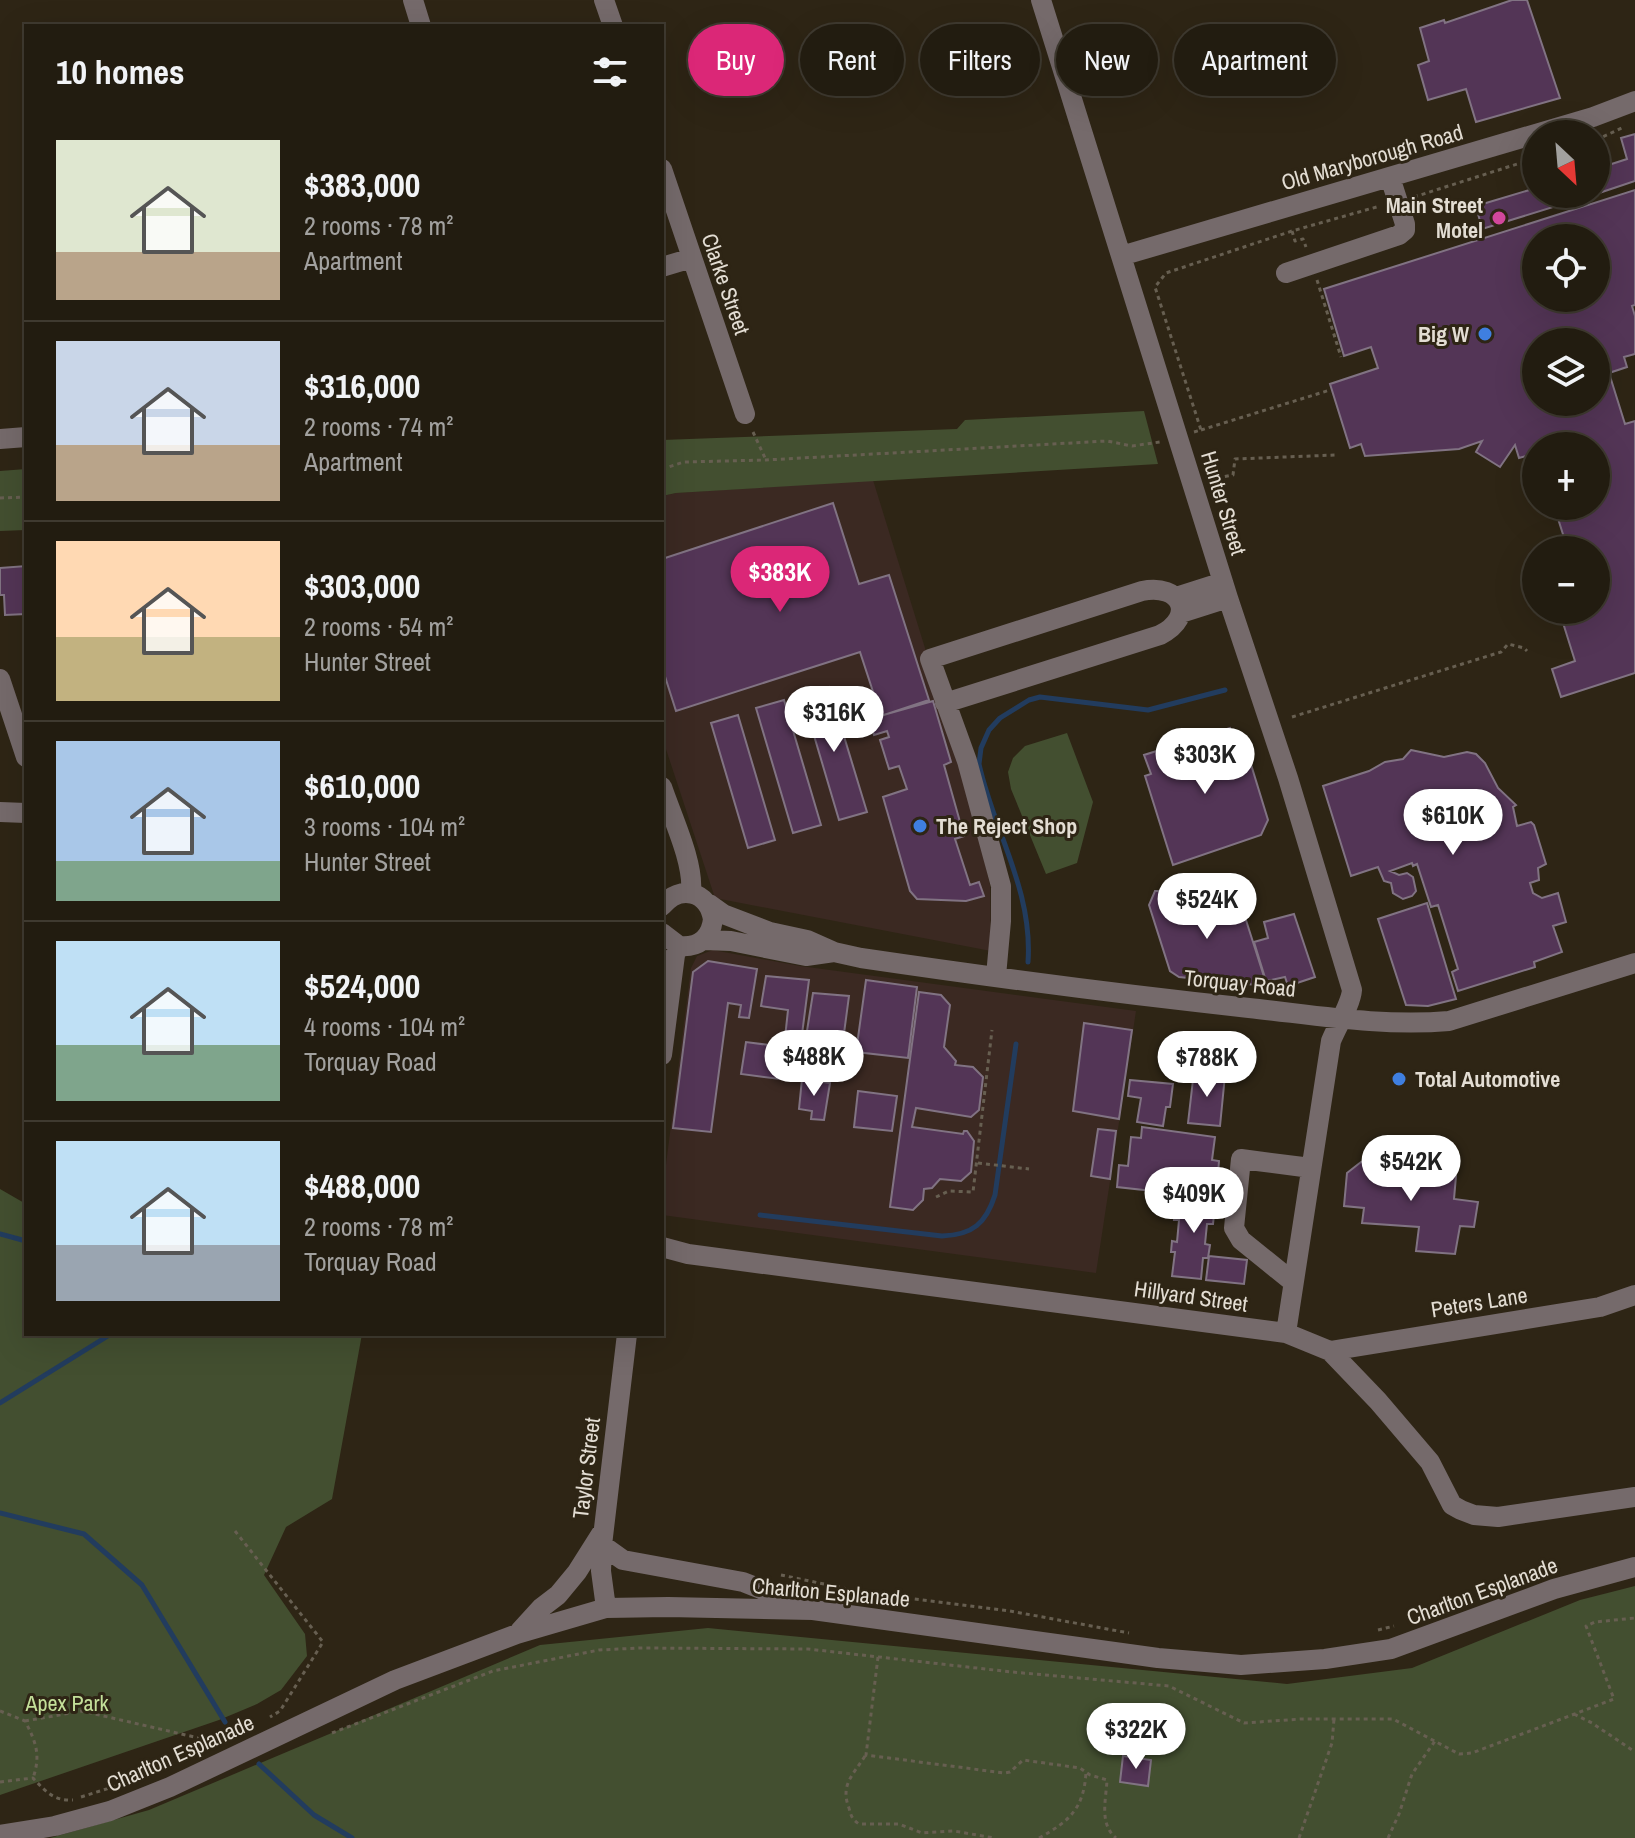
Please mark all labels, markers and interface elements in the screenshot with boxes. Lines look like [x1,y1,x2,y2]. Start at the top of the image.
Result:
chip: Buy [688,24,784,96]
chip: Rent [800,24,904,96]
chip: Filters [920,24,1040,96]
chip: New [1056,24,1158,96]
chip: Apartment [1174,24,1336,96]
text: 10 homes [56,49,185,95]
icon: filters [588,50,632,94]
street label: Old Maryborough Road [1278,117,1466,197]
north arrow [1522,120,1610,208]
map controls [1522,120,1610,624]
text: $383,000 [304,162,420,208]
icon: home [120,172,216,268]
place label: Main Street Motel [1386,190,1483,245]
text: 2 rooms · 78 m² [304,208,453,243]
marker: Main Street Motel [1490,209,1508,227]
button: locate [1522,224,1610,312]
street label: Clarke Street [695,229,757,339]
text: Apartment [304,243,402,278]
place label: Big W [1418,319,1469,349]
marker: Big W [1476,325,1494,343]
button: layers [1522,328,1610,416]
text: $316,000 [304,363,420,409]
icon: home [120,373,216,469]
text: 2 rooms · 74 m² [304,409,453,444]
button: + [1522,432,1610,520]
text: Apartment [304,444,402,479]
street label: Hunter Street [1194,447,1254,559]
button: − [1522,536,1610,624]
pin: $383K [724,546,836,614]
text: $383K [749,554,811,589]
text: $303,000 [304,563,420,609]
icon: home [120,573,216,669]
text: 2 rooms · 54 m² [304,609,453,644]
text: Hunter Street [304,644,431,679]
pin: $316K [778,686,890,754]
text: $316K [803,694,865,729]
pin: $303K [1149,728,1261,796]
text: $303K [1174,736,1236,771]
text: $610,000 [304,763,420,809]
icon: home [120,773,216,869]
pin: $610K [1397,789,1509,857]
text: $610K [1422,797,1484,832]
text: 3 rooms · 104 m² [304,809,465,844]
place label: The Reject Shop [936,811,1077,841]
marker: The Reject Shop [911,817,929,835]
text: Hunter Street [304,844,431,879]
pin: $524K [1151,873,1263,941]
text: $524K [1176,881,1238,916]
street label: Torquay Road [1183,962,1297,1004]
text: $524,000 [304,963,420,1009]
icon: home [120,973,216,1069]
text: 4 rooms · 104 m² [304,1009,465,1044]
pin: $488K [758,1030,870,1098]
pin: $788K [1151,1031,1263,1099]
text: $488K [783,1038,845,1073]
text: $788K [1176,1039,1238,1074]
text: Torquay Road [304,1044,437,1079]
place label: Total Automotive [1415,1064,1560,1094]
marker: Total Automotive [1390,1070,1408,1088]
pin: $542K [1355,1135,1467,1203]
text: $542K [1380,1143,1442,1178]
text: $488,000 [304,1163,420,1209]
pin: $409K [1138,1167,1250,1235]
icon: home [120,1173,216,1269]
text: $409K [1163,1175,1225,1210]
text: 2 rooms · 78 m² [304,1209,453,1244]
text: Torquay Road [304,1244,437,1279]
street label: Hillyard Street [1132,1273,1250,1319]
street label: Peters Lane [1429,1280,1529,1324]
street label: Taylor Street [565,1416,607,1520]
street label: Charlton Esplanade [1402,1550,1562,1632]
street label: Charlton Esplanade [751,1570,911,1614]
park label: Apex Park [24,1688,110,1718]
pin: $322K [1080,1703,1192,1771]
street label: Charlton Esplanade [102,1707,258,1799]
text: $322K [1105,1711,1167,1746]

